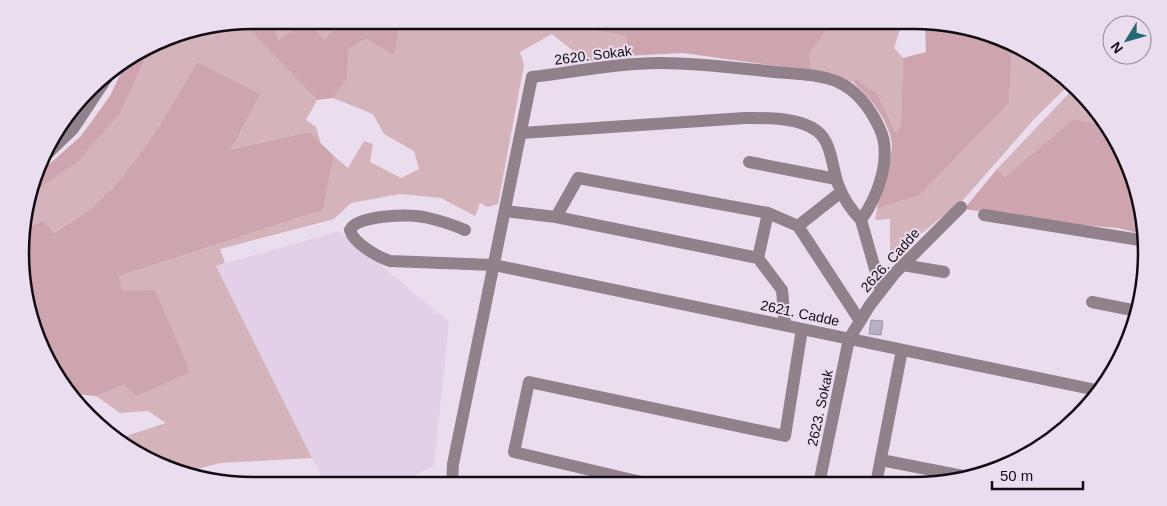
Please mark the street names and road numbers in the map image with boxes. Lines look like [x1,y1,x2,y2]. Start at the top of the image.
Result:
street label: 2620. Sokak [553,42,634,68]
street label: 2626. Cadde [857,225,923,295]
street label: 2621. Cadde [759,297,841,329]
street label: 2623. Sokak [804,367,836,448]

